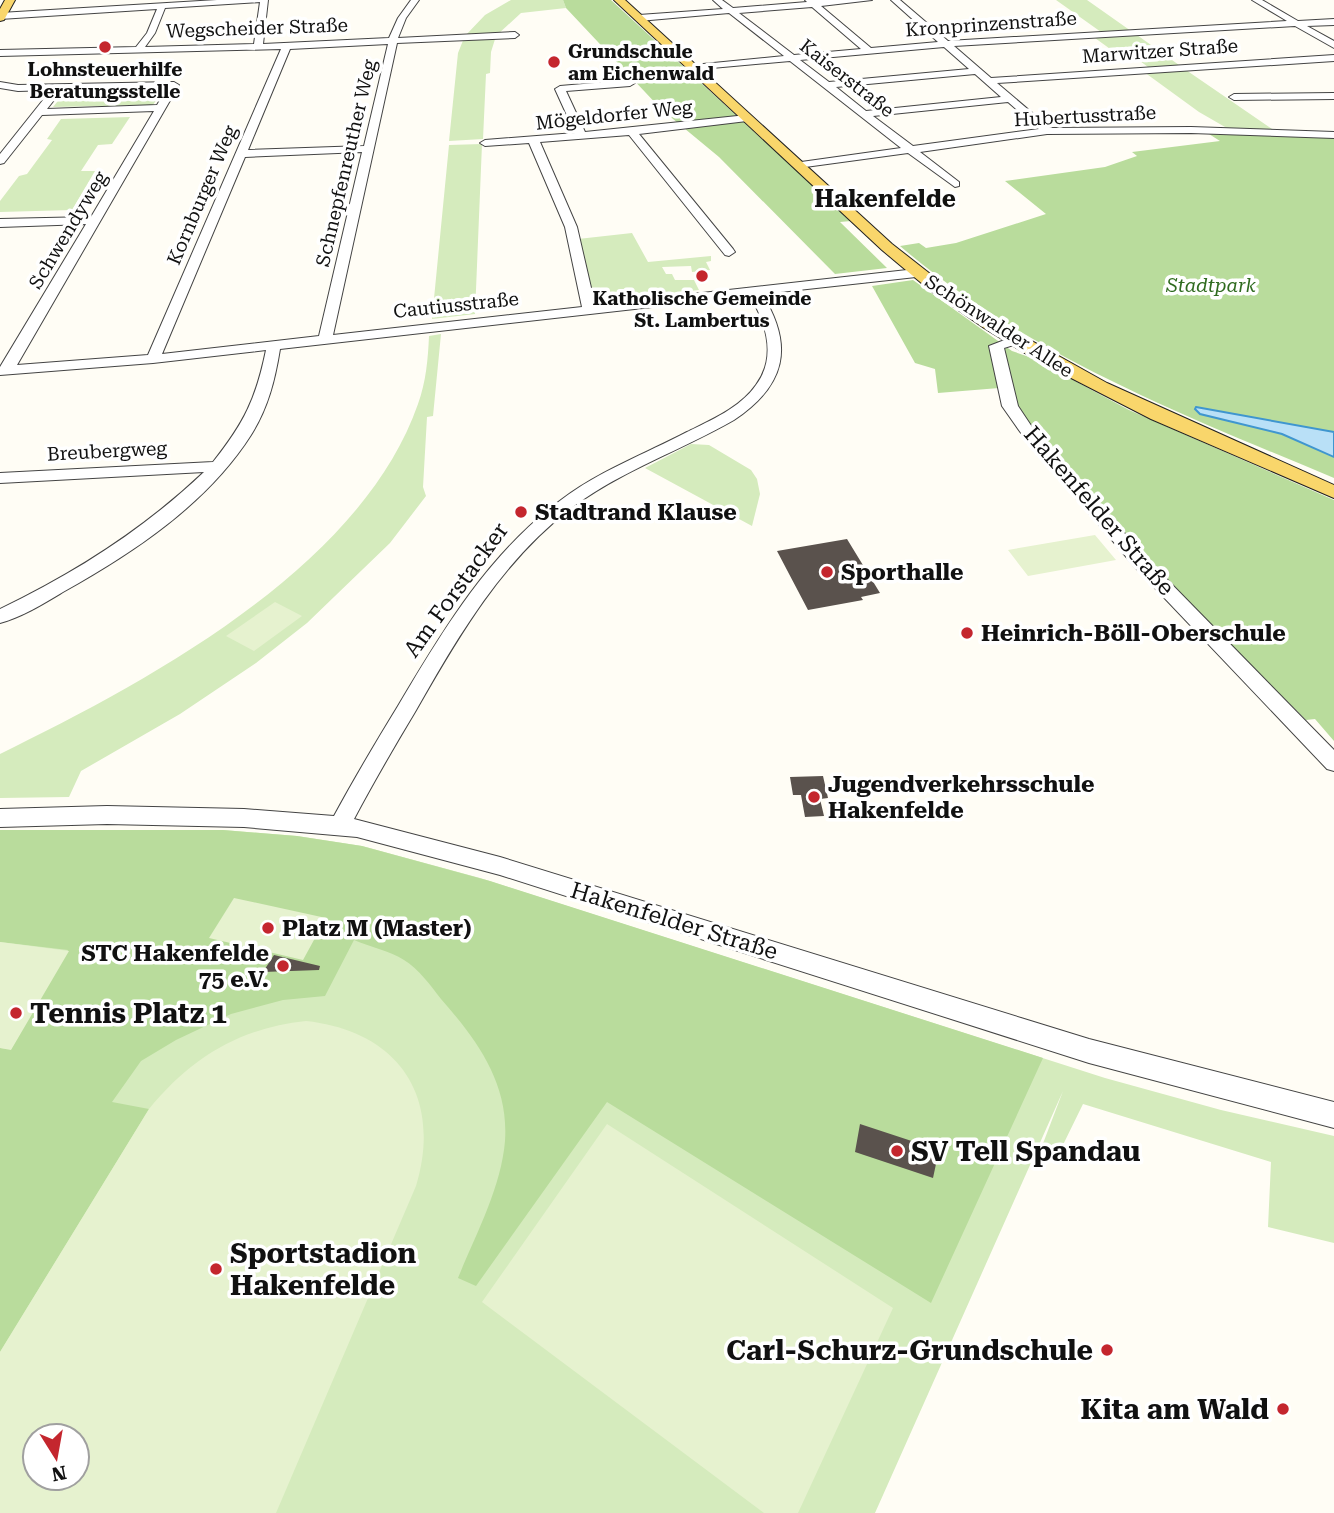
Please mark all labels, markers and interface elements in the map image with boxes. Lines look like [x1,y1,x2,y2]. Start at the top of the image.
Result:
street label: Kronprinzenstraße [904,7,1078,41]
street label: Wegscheider Straße [166,13,348,43]
street label: Kaiserstraße [795,34,899,122]
street label: Marwitzer Straße [1081,34,1239,68]
marker: Lohnsteuerhilfe Beratungsstelle [97,39,113,55]
place label: Grundschule am Eichenwald [568,40,715,85]
marker: Grundschule am Eichenwald [546,54,562,70]
street label: Schnepfenreuther Weg [311,57,381,269]
place label: Lohnsteuerhilfe Beratungsstelle [28,58,182,103]
street label: Mögeldorfer Weg [534,95,694,135]
street label: Hubertusstraße [1013,101,1157,131]
street label: Kornburger Weg [162,122,242,268]
street label: Schwendyweg [24,167,112,293]
district label: Hakenfelde [814,185,956,213]
marker: Katholische Gemeinde St. Lambertus [694,268,710,284]
street label: Schönwalder Allee [921,270,1077,382]
park label: Stadtpark [1165,274,1257,297]
street label: Cautiusstraße [392,287,520,323]
place label: Katholische Gemeinde St. Lambertus [592,287,812,332]
street label: Hakenfelder Straße [1018,421,1180,601]
street label: Breubergweg [46,436,168,466]
place label: Stadtrand Klause [535,499,737,526]
marker: Stadtrand Klause [513,504,529,520]
street label: Am Forstacker [398,517,514,663]
place label: Sporthalle [841,559,963,586]
marker: Sporthalle [819,564,835,580]
place label: Heinrich-Böll-Oberschule [981,620,1286,647]
marker: Heinrich-Böll-Oberschule [959,625,975,641]
place label: Jugendverkehrsschule Hakenfelde [828,771,1094,824]
marker: Jugendverkehrsschule Hakenfelde [806,789,822,805]
street label: Hakenfelder Straße [567,877,781,965]
place label: Platz M (Master) [282,915,472,942]
marker: Platz M (Master) [260,920,276,936]
place label: STC Hakenfelde 75 e.V. [81,940,269,993]
marker: STC Hakenfelde 75 e.V. [275,958,291,974]
place label: Tennis Platz 1 [30,997,227,1030]
marker: Tennis Platz 1 [8,1005,24,1021]
place label: SV Tell Spandau [911,1135,1140,1168]
marker: SV Tell Spandau [889,1143,905,1159]
place label: Sportstadion Hakenfelde [230,1237,416,1302]
marker: Sportstadion Hakenfelde [208,1261,224,1277]
place label: Carl-Schurz-Grundschule [726,1334,1093,1367]
marker: Carl-Schurz-Grundschule [1099,1342,1115,1358]
place label: Kita am Wald [1081,1393,1269,1426]
marker: Kita am Wald [1275,1401,1291,1417]
north arrow [21,1422,91,1492]
text: N [49,1461,69,1486]

